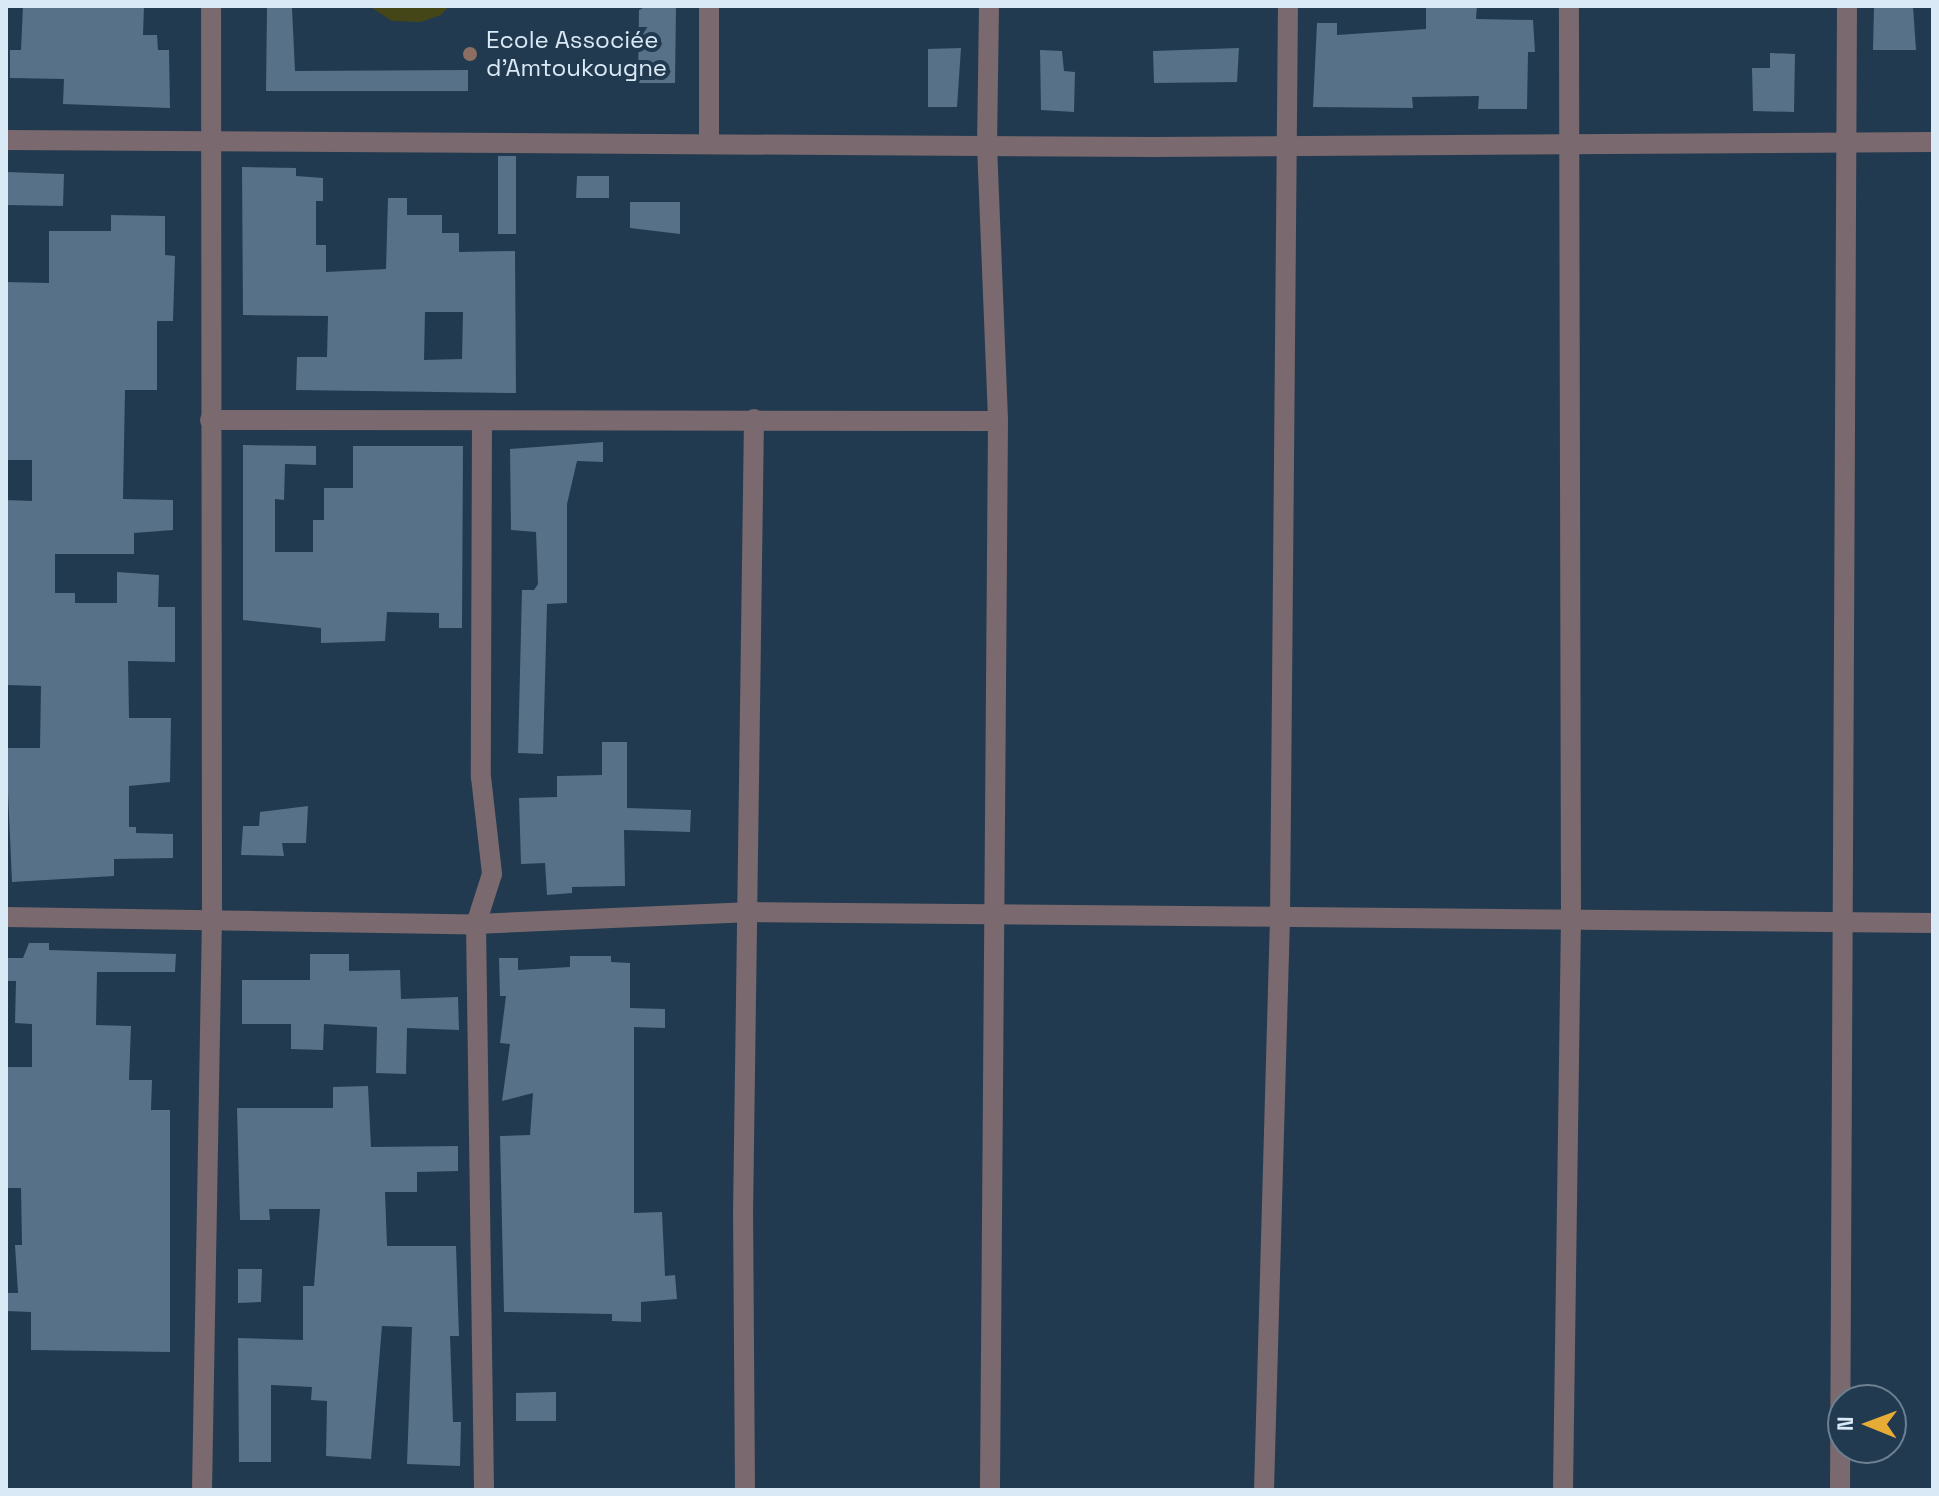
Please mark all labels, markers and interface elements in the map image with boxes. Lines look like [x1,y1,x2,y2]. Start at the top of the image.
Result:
place label: Ecole Associée d'Amtoukougne [486,26,667,82]
marker: Ecole Associée d'Amtoukougne [461,45,479,63]
north arrow [1827,1384,1907,1464]
text: N [1831,1416,1859,1431]

